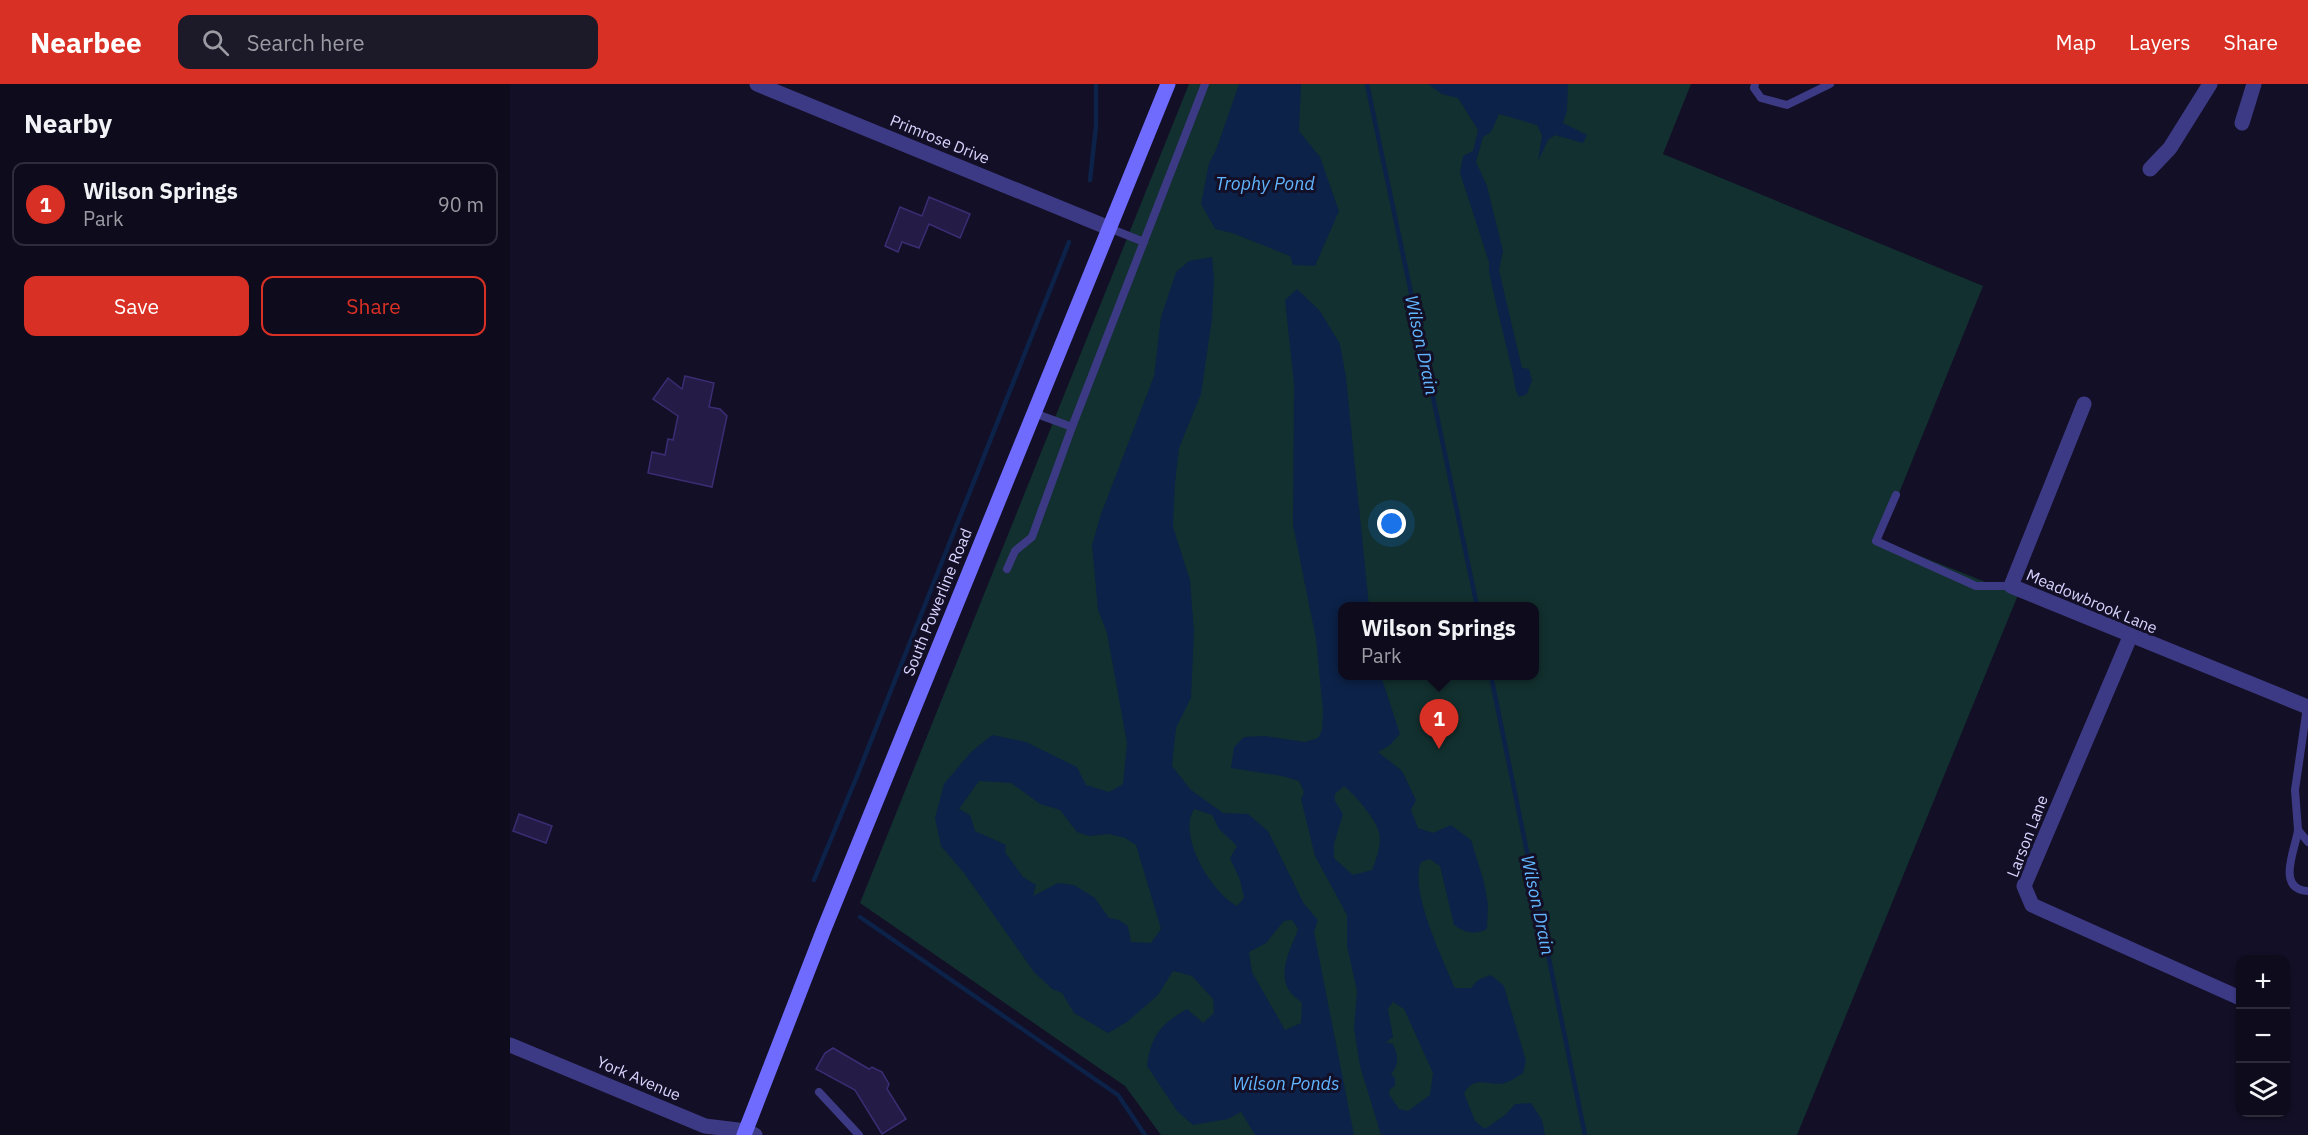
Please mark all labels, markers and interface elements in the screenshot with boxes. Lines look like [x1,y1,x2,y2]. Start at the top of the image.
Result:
search box [178,15,598,69]
text: Nearbee [30,24,142,61]
icon: search [199,26,232,59]
text: Search here [247,28,365,57]
text: Map [2056,28,2096,56]
text: Layers [2129,28,2191,56]
text: Share [2224,28,2278,56]
text: Nearby [24,106,112,140]
street label: Primrose Drive [887,110,993,168]
water label: Trophy Pond [1215,172,1315,195]
text: Wilson Springs [83,176,238,205]
text: 1 [40,191,52,218]
text: 90 m [438,191,484,218]
text: Park [83,205,123,232]
button: Save [24,276,249,336]
button: Share [261,276,486,336]
water label: Wilson Drain [1400,293,1444,397]
your location [1377,509,1406,538]
street label: South Powerline Road [898,525,976,679]
street label: Meadowbrook Lane [2023,564,2161,638]
popup [1338,602,1539,680]
text: Wilson Springs [1361,613,1516,642]
text: Park [1361,642,1402,669]
pin: 1 [1420,700,1458,749]
street label: Larson Lane [2002,792,2052,880]
water label: Wilson Drain [1516,853,1560,957]
map controls [2236,955,2290,1117]
button: + [2236,955,2290,1009]
button: − [2236,1009,2290,1063]
street label: York Avenue [594,1051,684,1105]
button: layers [2236,1063,2290,1117]
water label: Wilson Ponds [1232,1072,1340,1095]

